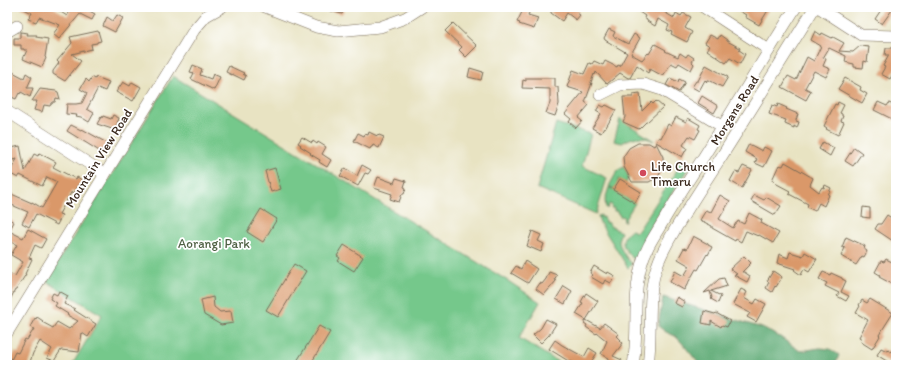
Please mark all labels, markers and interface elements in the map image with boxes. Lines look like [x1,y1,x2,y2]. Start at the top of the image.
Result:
street label: Morgans Road [707,73,762,148]
street label: Mountain View Road [62,106,135,210]
place label: Life Church Timaru [651,159,715,189]
marker: Life Church Timaru [638,168,648,178]
park label: Aorangi Park [178,236,250,251]

